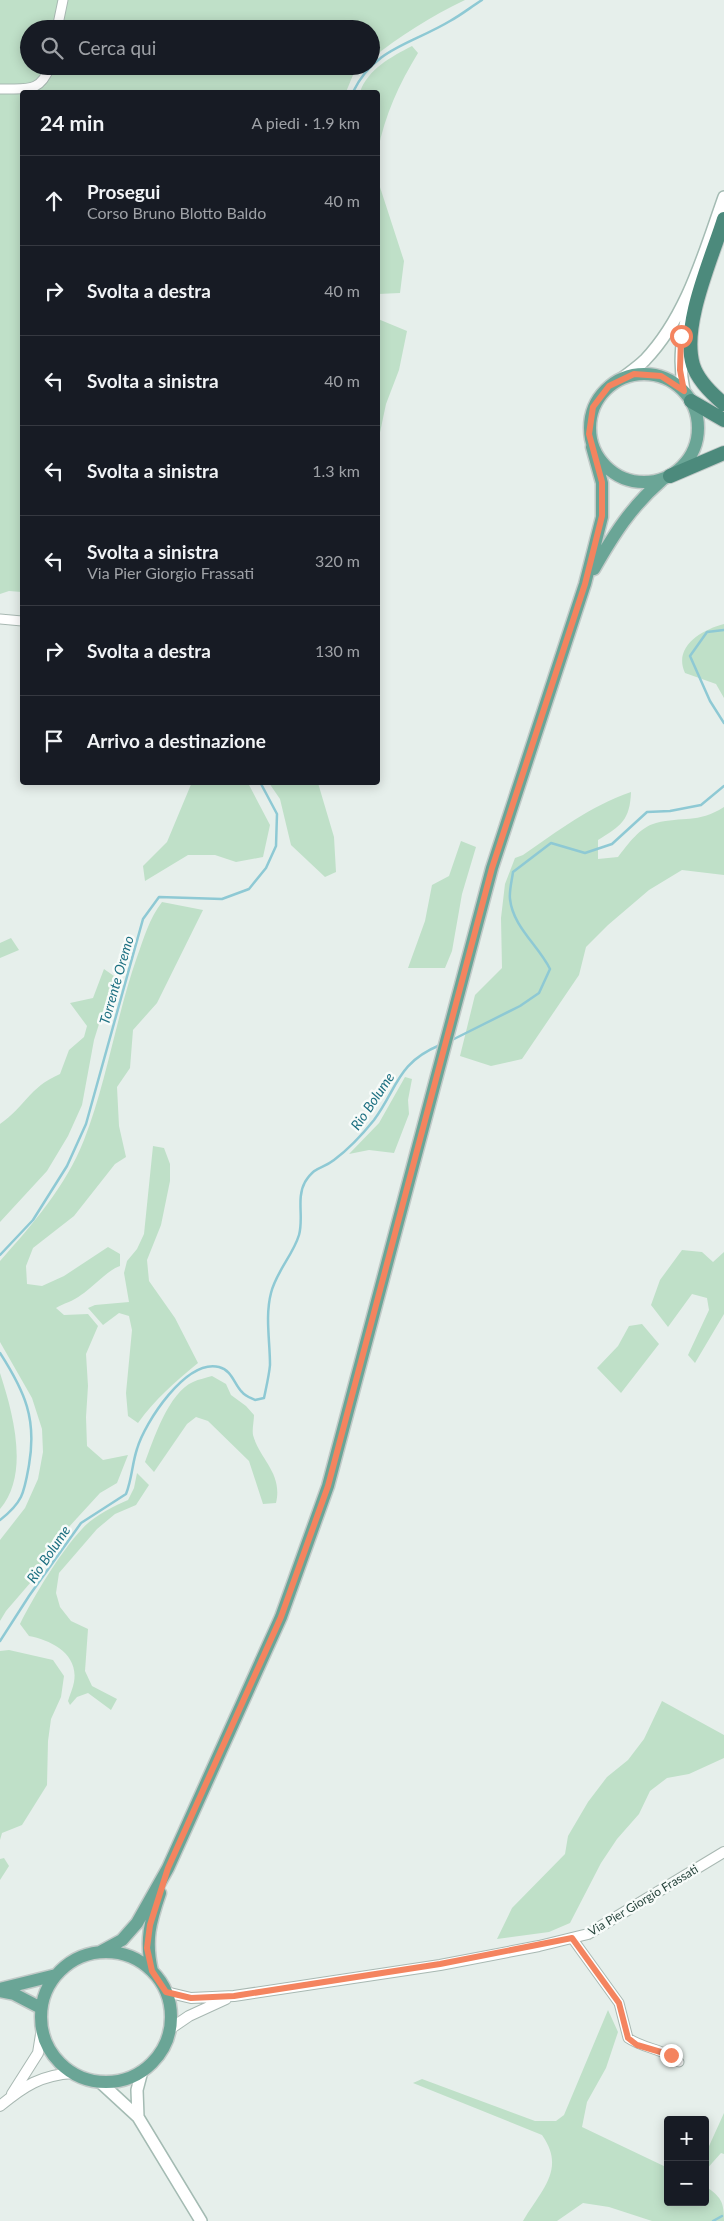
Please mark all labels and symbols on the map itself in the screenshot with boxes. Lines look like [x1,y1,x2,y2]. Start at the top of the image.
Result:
route start [670,325,693,348]
water label: Torrente Oremo [95,934,137,1026]
water label: Rio Bolume [347,1069,398,1133]
water label: Rio Bolume [23,1522,74,1586]
street label: Via Pier Giorgio Frassati [585,1861,701,1939]
route end [660,2044,683,2067]

